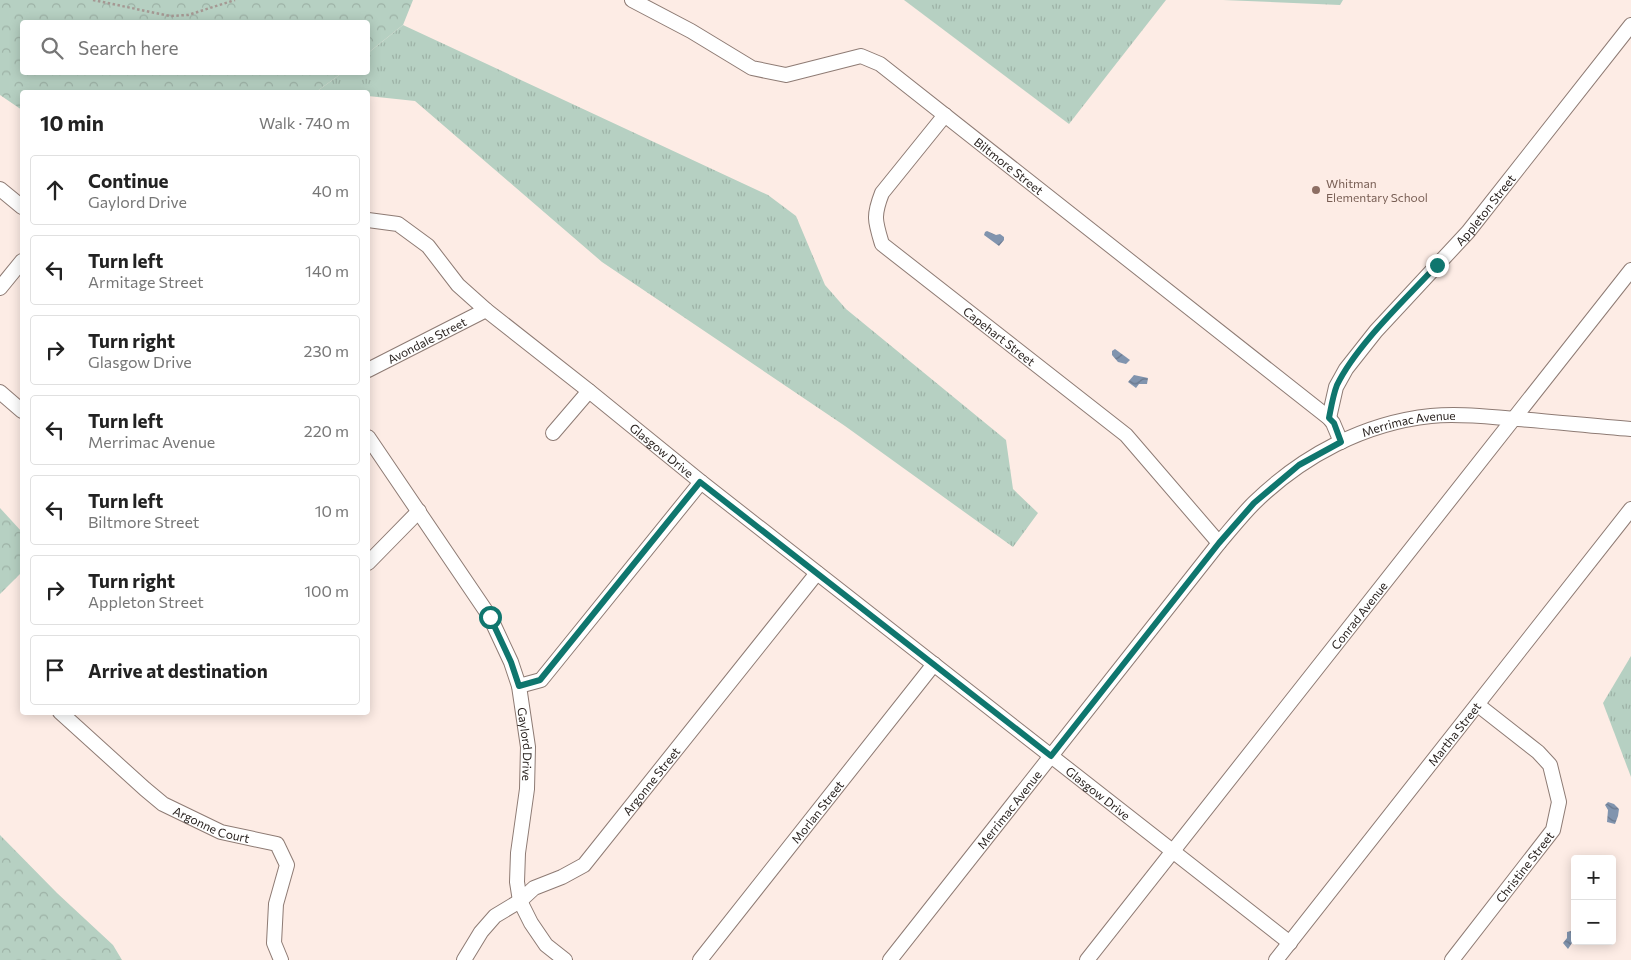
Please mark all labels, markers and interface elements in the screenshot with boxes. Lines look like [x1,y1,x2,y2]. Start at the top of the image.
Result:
search box [20,20,370,75]
icon: search [38,34,66,62]
text: Search here [78,36,178,59]
text: 10 min [40,110,104,135]
text: Walk · 740 m [259,113,350,132]
street label: Biltmore Street [972,134,1046,197]
text: Continue [88,169,168,192]
street label: Appleton Street [1452,171,1518,248]
icon: ahead [41,176,69,204]
place label: Whitman Elementary School [1326,176,1428,204]
text: 40 m [312,181,349,200]
marker: Whitman Elementary School [1310,184,1322,196]
text: Gaylord Drive [88,192,187,211]
text: Turn left [88,249,163,272]
route end [1426,254,1449,277]
icon: left [41,256,69,284]
text: 140 m [305,261,349,280]
text: Armitage Street [88,272,204,291]
street label: Capehart Street [961,304,1038,368]
street label: Avondale Street [385,314,469,366]
text: Turn right [88,329,175,352]
icon: right [41,336,69,364]
text: 230 m [304,341,349,360]
text: Glasgow Drive [88,352,192,371]
street label: Merrimac Avenue [1360,408,1456,439]
text: Turn left [88,409,163,432]
icon: left [41,416,69,444]
street label: Glasgow Drive [627,420,696,480]
text: 220 m [304,421,349,440]
text: Merrimac Avenue [88,432,215,451]
text: Turn left [88,489,163,512]
icon: left [41,496,69,524]
text: 10 m [315,501,349,520]
text: Biltmore Street [88,512,199,531]
text: Turn right [88,569,175,592]
icon: right [41,576,69,604]
street label: Conrad Avenue [1328,578,1390,652]
text: 100 m [304,581,349,600]
text: Appleton Street [88,592,204,611]
route start [479,606,502,629]
icon: arrive [41,656,69,684]
text: Arrive at destination [88,659,268,682]
street label: Martha Street [1425,699,1483,768]
street label: Gaylord Drive [515,706,535,781]
street label: Argonne Street [620,744,683,818]
street label: Glasgow Drive [1063,763,1133,822]
street label: Merrimac Avenue [974,767,1044,851]
street label: Morlan Street [788,778,846,846]
street label: Argonne Court [171,803,251,845]
street label: Christine Street [1492,829,1556,905]
map controls [1571,855,1616,945]
button: + [1571,855,1616,900]
button: − [1571,900,1616,945]

